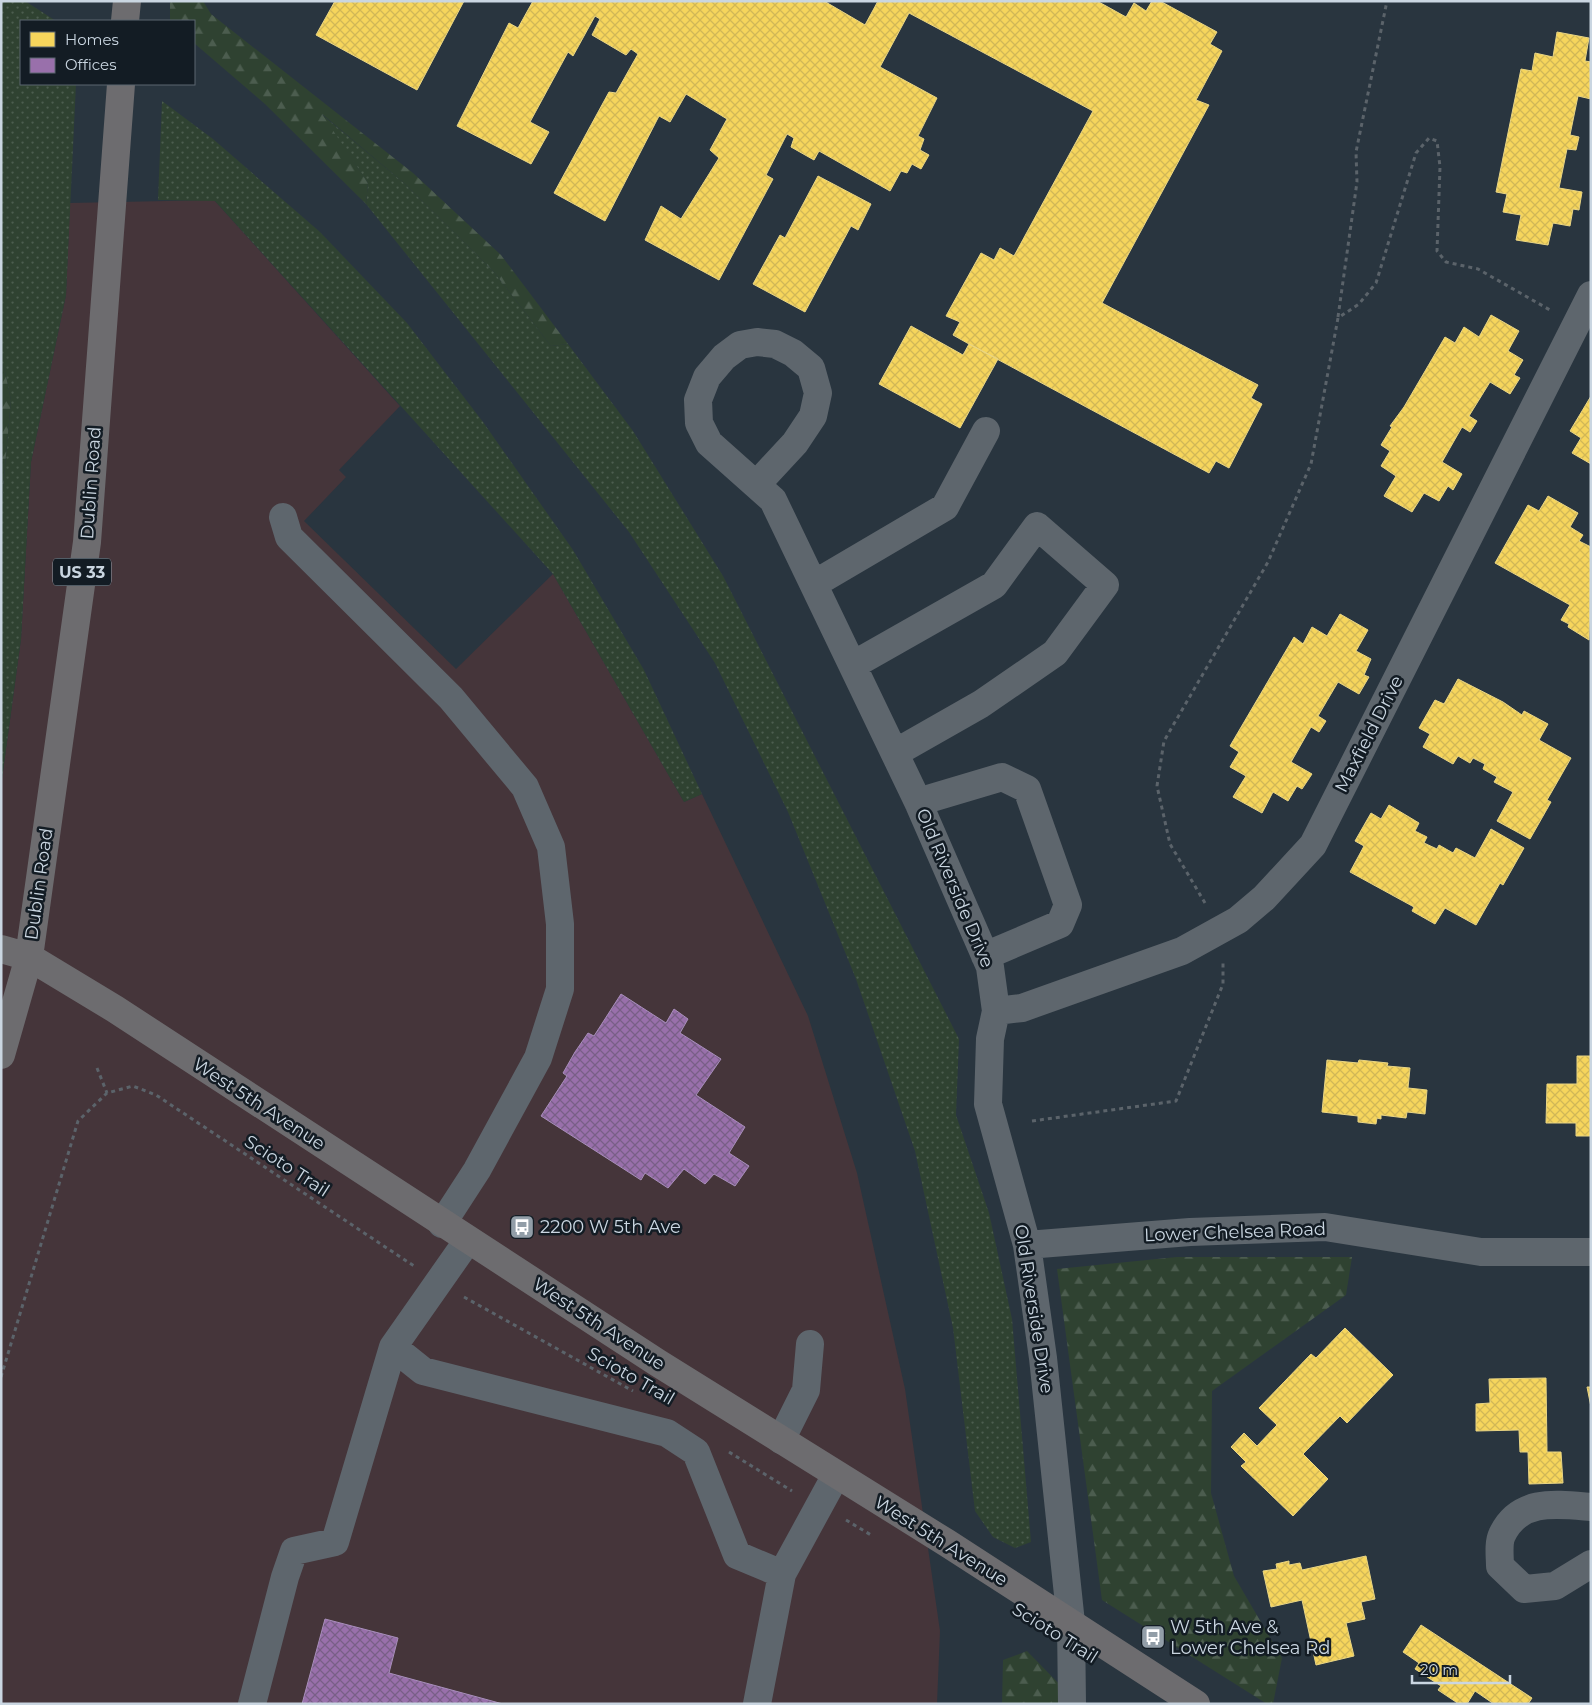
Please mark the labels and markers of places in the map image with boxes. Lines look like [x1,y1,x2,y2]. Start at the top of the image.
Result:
bus stop icon: 2200 W 5th Ave [509,1214,535,1240]
place label: 2200 W 5th Ave [540,1216,681,1238]
place label: W 5th Ave & Lower Chelsea Rd [1170,1616,1330,1659]
bus stop icon: W 5th Ave & Lower Chelsea Rd [1140,1624,1166,1650]

